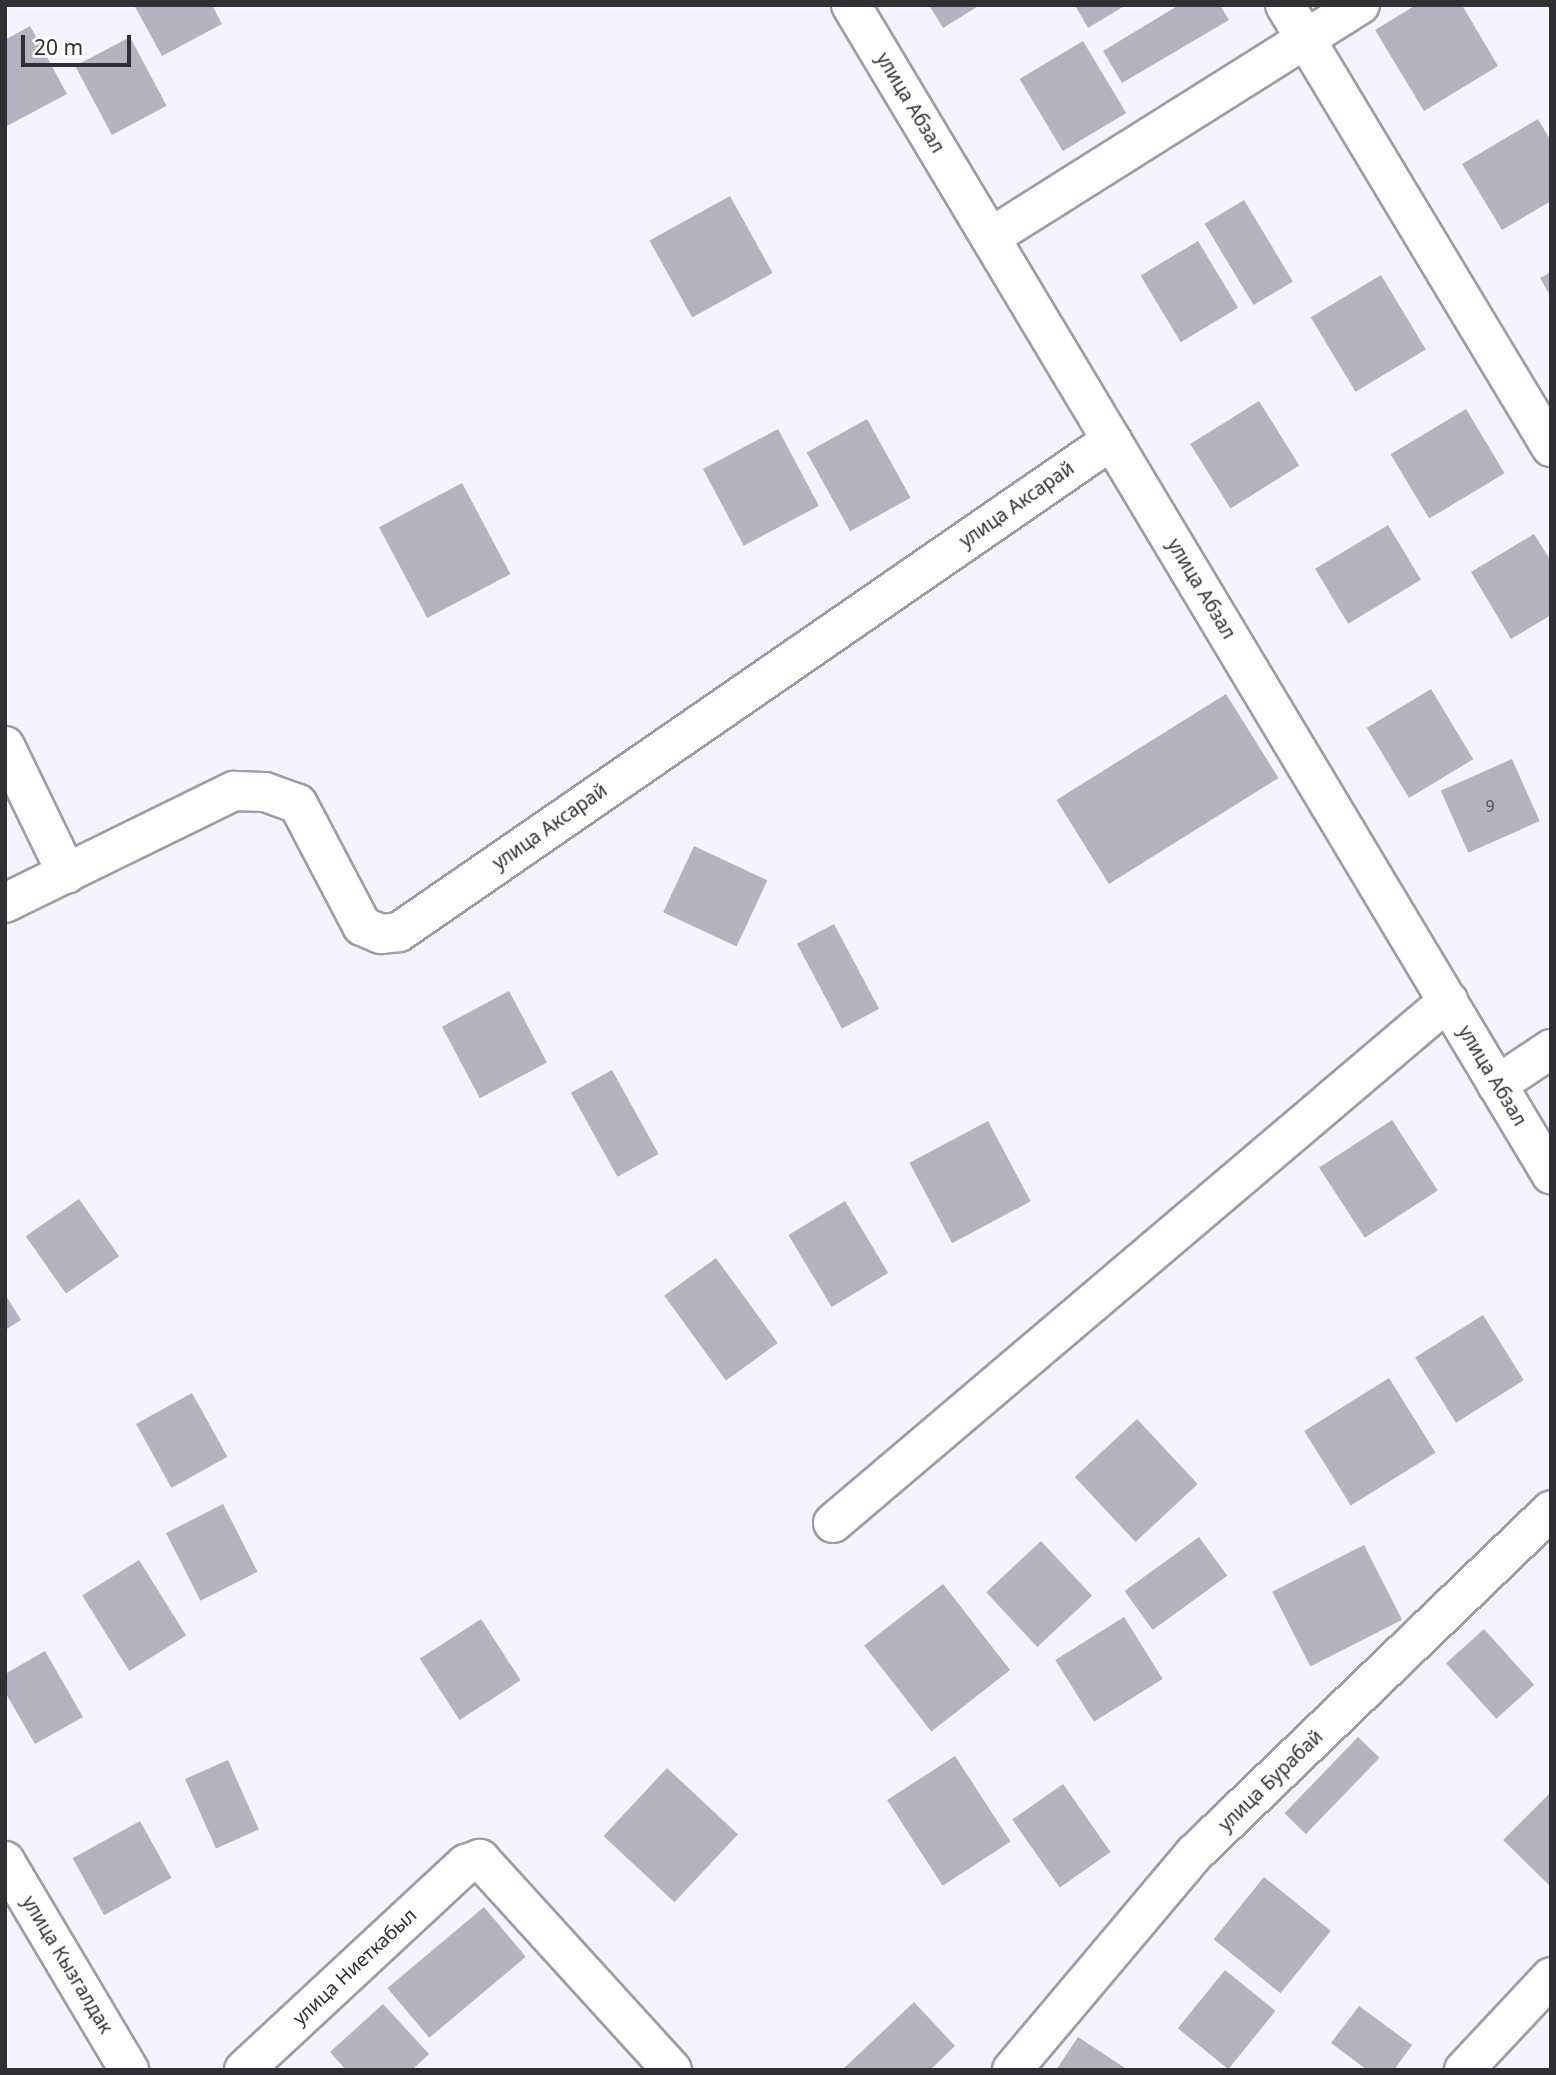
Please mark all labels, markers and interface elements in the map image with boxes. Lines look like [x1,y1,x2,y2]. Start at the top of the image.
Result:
scale bar [24,21,135,65]
text: 20 m [34,33,83,61]
street label: улица Абзал [871,49,949,157]
street label: улица Аксарай [955,457,1079,553]
street label: улица Абзал [1162,535,1240,643]
street label: улица Аксарай [488,779,612,875]
house number: 9 [1485,796,1495,816]
street label: улица Абзал [1453,1022,1531,1130]
street label: улица Бурабай [1214,1726,1328,1836]
street label: улица Кызгалдак [17,1892,117,2038]
street label: улица Ниеткабыл [288,1904,422,2030]

